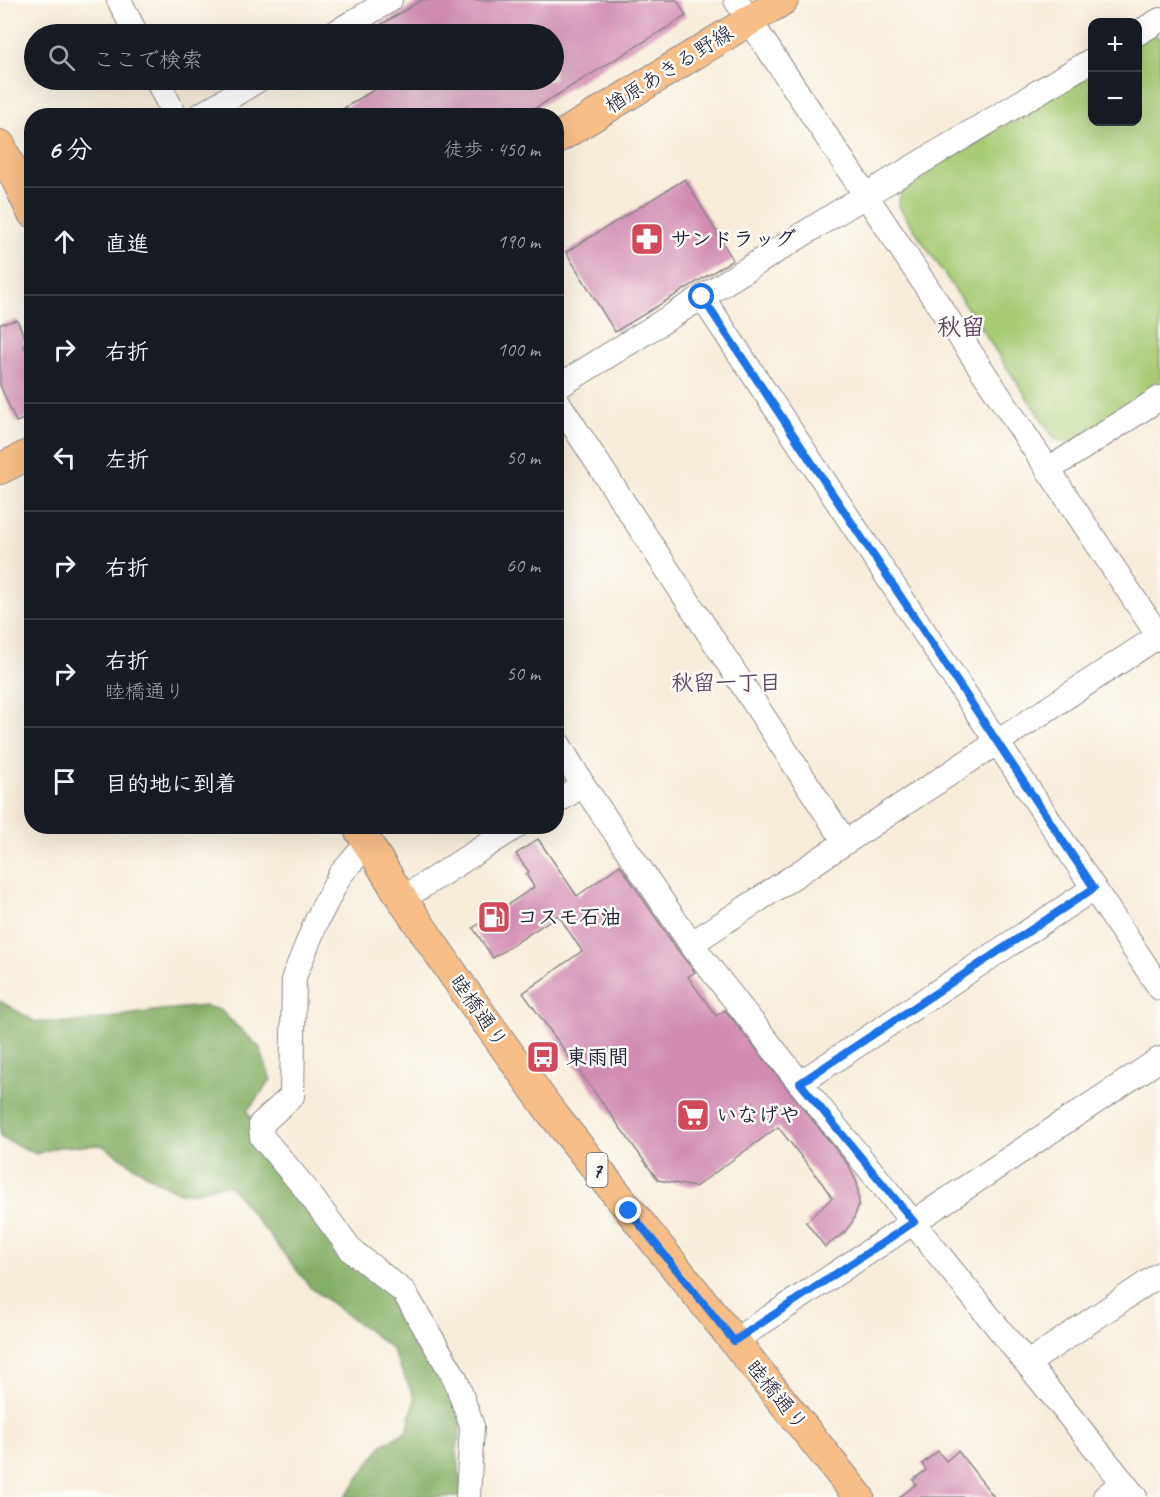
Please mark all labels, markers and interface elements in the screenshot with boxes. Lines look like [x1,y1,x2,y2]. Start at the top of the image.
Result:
map controls [1088,18,1142,126]
button: + [1088,18,1142,72]
street label: 楢原あきる野線 [600,19,738,119]
search box [24,24,564,90]
icon: search [45,41,78,74]
text: ここで検索 [93,46,203,74]
button: − [1088,72,1142,126]
text: 6 分 [48,133,93,166]
text: 徒歩 · 450 m [444,137,540,162]
pharmacy icon: サンドラッグ [629,221,665,257]
icon: ahead [48,225,81,258]
place label: サンドラッグ [670,226,796,252]
text: 190 m [497,229,540,254]
text: 直進 [105,230,149,258]
route start [688,283,714,309]
district label: 秋留 [937,312,985,342]
icon: right [48,333,81,366]
text: 100 m [497,337,540,362]
text: 右折 [105,338,149,366]
icon: left [48,441,81,474]
text: 50 m [506,445,540,470]
text: 左折 [105,446,149,474]
icon: right [48,549,81,582]
text: 60 m [506,553,540,578]
text: 右折 [105,554,149,582]
text: 右折 [105,647,149,675]
icon: right [48,657,81,690]
text: 50 m [506,661,540,686]
district label: 秋留一丁目 [671,669,781,697]
text: 睦橋通り [105,679,185,704]
icon: arrive [48,765,81,798]
text: 目的地に到着 [105,770,237,798]
fuel station icon: コスモ石油 [476,899,512,935]
place label: コスモ石油 [517,904,621,930]
street label: 睦橋通り [444,969,514,1053]
bus stop icon: 東雨間 [525,1039,561,1075]
place label: 東雨間 [566,1044,629,1070]
supermarket icon: いなげや [675,1097,711,1133]
place label: いなげや [716,1102,800,1128]
road number: 7 [586,1153,608,1187]
route end [615,1197,641,1223]
street label: 睦橋通り [740,1354,814,1436]

